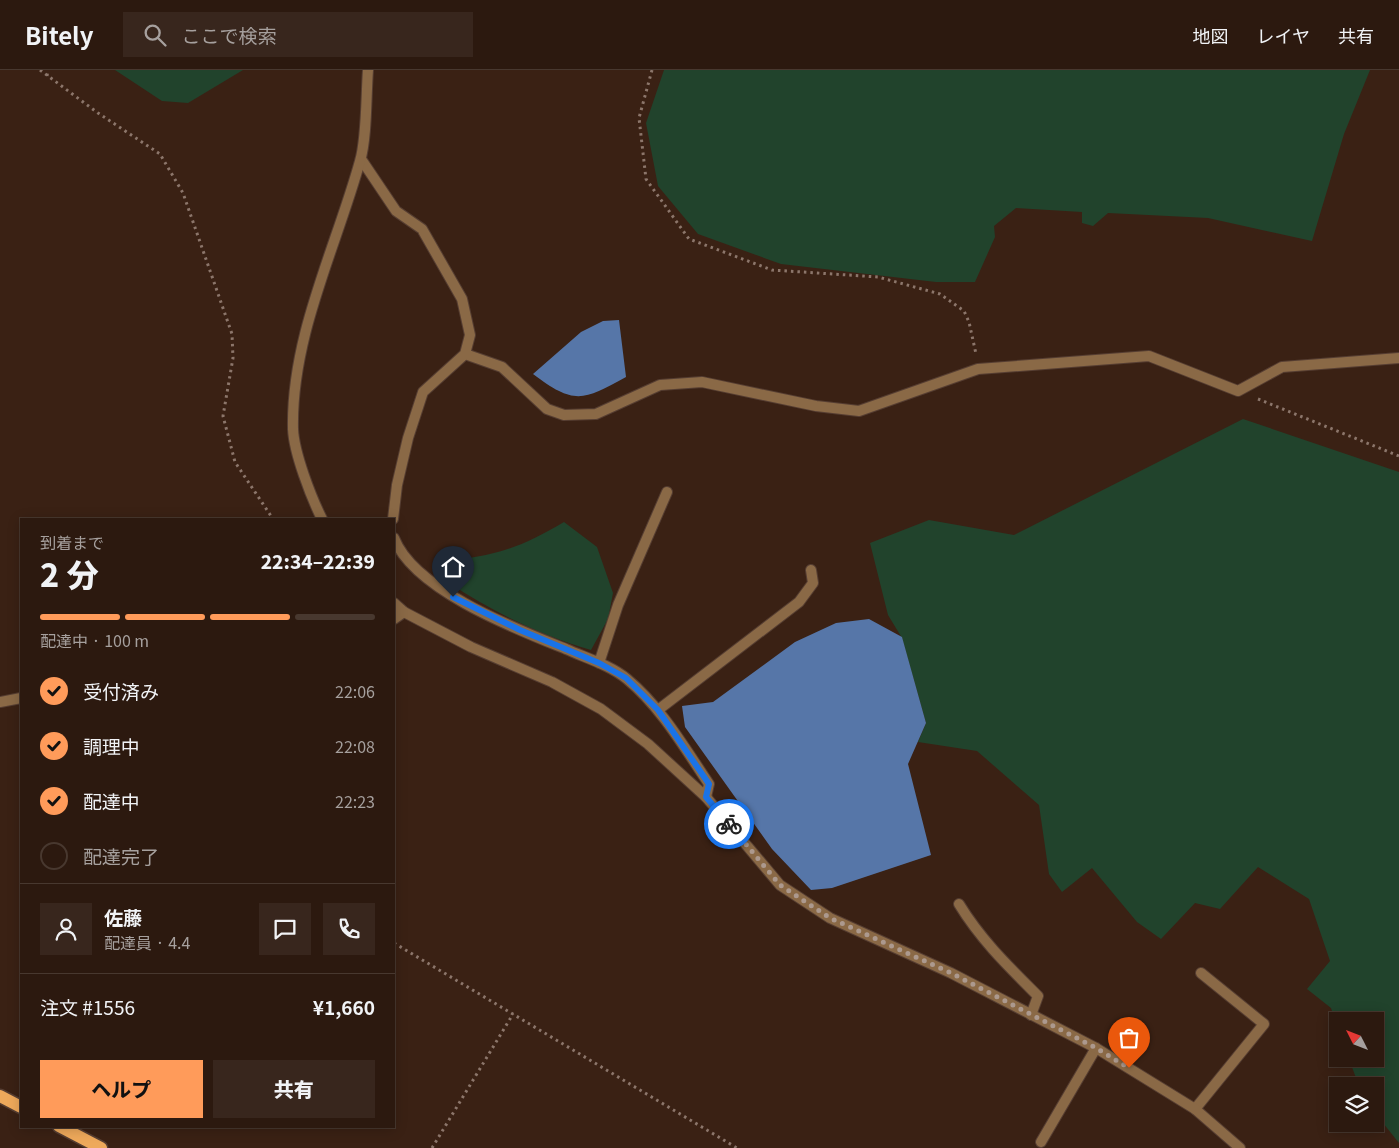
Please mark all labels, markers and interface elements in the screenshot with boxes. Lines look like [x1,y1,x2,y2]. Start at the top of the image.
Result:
search box [123,12,473,57]
text: Bitely [25,17,93,52]
icon: search [141,21,169,49]
text: ここで検索 [181,21,276,48]
text: 地図 [1193,22,1229,48]
text: レイヤ [1257,22,1310,48]
text: 共有 [1338,22,1374,48]
text: 到着まで [40,530,104,554]
pin [432,546,474,597]
text: 22:34–22:39 [261,547,375,574]
text: 2 分 [40,550,98,596]
icon: home [439,553,467,581]
text: 配達中 · 100 m [40,628,149,652]
icon: check [40,677,68,705]
text: 受付済み [83,677,159,704]
text: 22:06 [335,679,375,703]
icon: check [40,732,68,760]
text: 調理中 [83,732,140,759]
text: 22:08 [335,734,375,758]
icon: check [40,787,68,815]
text: 配達中 [83,787,140,814]
text: 22:23 [335,789,375,813]
courier [704,799,754,849]
icon: bike [715,810,743,838]
text: 配達完了 [83,842,159,869]
button: person [40,903,92,955]
text: 佐藤 [104,903,142,930]
button: chat [259,903,311,955]
button: phone [323,903,375,955]
text: 配達員 · 4.4 [104,930,190,954]
text: 注文 #1556 [40,993,135,1020]
text: ¥1,660 [313,993,375,1020]
north arrow [1329,1012,1384,1068]
map controls [1329,1012,1384,1132]
pin [1108,1017,1150,1068]
icon: bag [1115,1024,1143,1052]
button: ヘルプ [40,1060,203,1118]
button: 共有 [213,1060,375,1118]
button: layers [1329,1077,1384,1132]

